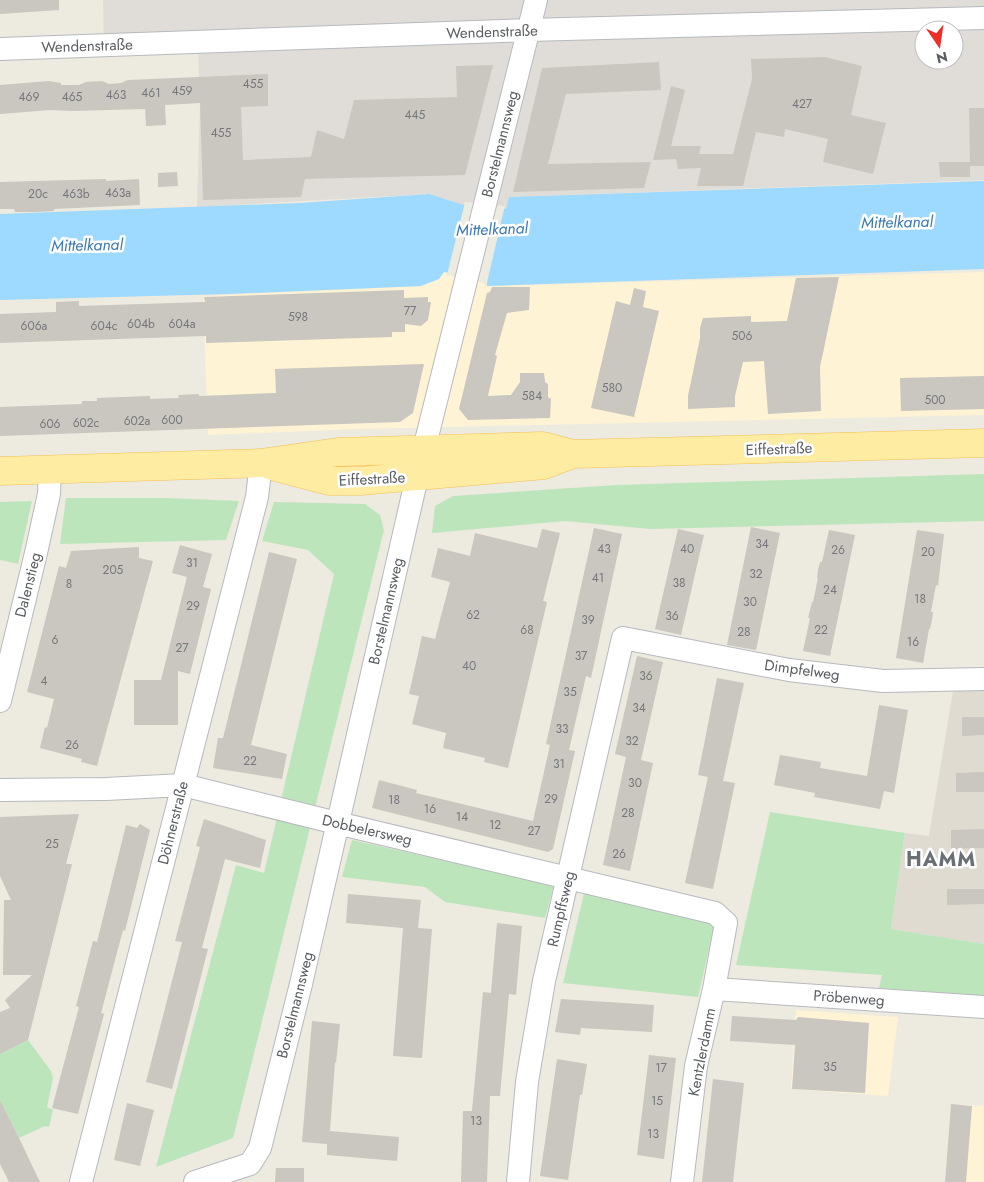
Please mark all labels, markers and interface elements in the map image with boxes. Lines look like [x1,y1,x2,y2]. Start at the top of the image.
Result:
street label: Wendenstraße [446,19,538,45]
north arrow [914,20,964,70]
street label: Wendenstraße [41,33,133,59]
text: N [934,47,950,69]
house number: 455 [243,75,263,93]
house number: 459 [172,82,192,100]
house number: 461 [141,84,161,102]
house number: 463 [106,86,127,104]
house number: 469 [19,88,39,106]
house number: 465 [62,88,83,106]
street label: Borstelmannsweg [476,88,524,200]
house number: 427 [792,95,813,113]
house number: 445 [405,106,426,124]
house number: 455 [211,124,231,142]
house number: 463a [105,184,131,202]
house number: 20c [28,185,48,203]
house number: 463b [62,185,90,203]
water label: Mittelkanal [861,210,935,234]
water label: Mittelkanal [456,216,530,242]
water label: Mittelkanal [51,233,125,257]
house number: 77 [404,302,417,320]
house number: 598 [288,308,308,326]
house number: 604b [127,315,155,333]
house number: 604a [169,315,196,333]
house number: 606a [21,317,48,335]
house number: 604c [91,317,118,335]
house number: 506 [732,327,753,345]
house number: 580 [602,379,622,397]
house number: 584 [522,387,542,405]
house number: 500 [924,391,946,409]
house number: 600 [161,411,183,429]
house number: 602a [124,412,151,430]
house number: 602c [73,414,100,432]
house number: 606 [39,415,61,433]
street label: Eiffestraße [745,437,813,461]
street label: Eiffestraße [338,466,406,492]
house number: 34 [755,535,769,553]
house number: 43 [597,540,611,558]
house number: 40 [680,540,694,558]
house number: 26 [831,541,845,559]
house number: 20 [921,543,935,561]
street label: Dalenstieg [9,550,47,620]
house number: 31 [186,554,198,572]
street label: Borstelmannsweg [363,555,409,667]
house number: 205 [103,561,124,579]
house number: 32 [749,565,763,583]
house number: 41 [592,569,604,587]
house number: 38 [672,574,686,592]
house number: 8 [66,575,72,593]
house number: 24 [823,581,837,599]
house number: 18 [914,590,926,608]
house number: 30 [743,593,757,611]
house number: 29 [186,597,200,615]
house number: 62 [466,606,480,624]
house number: 36 [665,607,679,625]
house number: 39 [581,611,595,629]
house number: 68 [520,621,534,639]
house number: 22 [814,621,828,639]
house number: 28 [737,623,751,641]
house number: 6 [52,631,59,649]
house number: 16 [907,633,919,651]
house number: 27 [175,639,189,657]
house number: 37 [575,647,588,665]
street label: Dimpfelweg [763,654,841,686]
house number: 40 [462,657,476,675]
house number: 36 [639,667,653,685]
house number: 4 [41,672,48,690]
house number: 35 [563,683,577,701]
house number: 34 [632,699,646,717]
house number: 33 [555,720,569,738]
house number: 32 [625,732,639,750]
house number: 26 [65,736,79,754]
house number: 22 [243,752,257,770]
house number: 31 [553,755,565,773]
house number: 30 [628,774,642,792]
street label: Döhnerstraße [152,779,194,867]
house number: 29 [544,790,558,808]
house number: 18 [388,791,400,809]
house number: 16 [424,800,436,818]
house number: 28 [621,804,635,822]
house number: 14 [456,808,468,826]
street label: Dobbelersweg [320,809,414,851]
house number: 12 [489,816,501,834]
house number: 27 [527,822,541,840]
house number: 25 [45,835,59,853]
house number: 26 [612,845,626,863]
district label: HAMM [906,845,976,874]
street label: Rumpffsweg [542,869,580,949]
street label: Borstelmannsweg [271,949,319,1061]
street label: Pröbenweg [813,985,885,1011]
street label: Kentzlerdamm [683,1006,721,1098]
house number: 35 [823,1058,837,1076]
house number: 17 [655,1059,668,1077]
house number: 15 [651,1092,663,1110]
house number: 13 [470,1112,482,1130]
house number: 13 [647,1125,659,1143]

